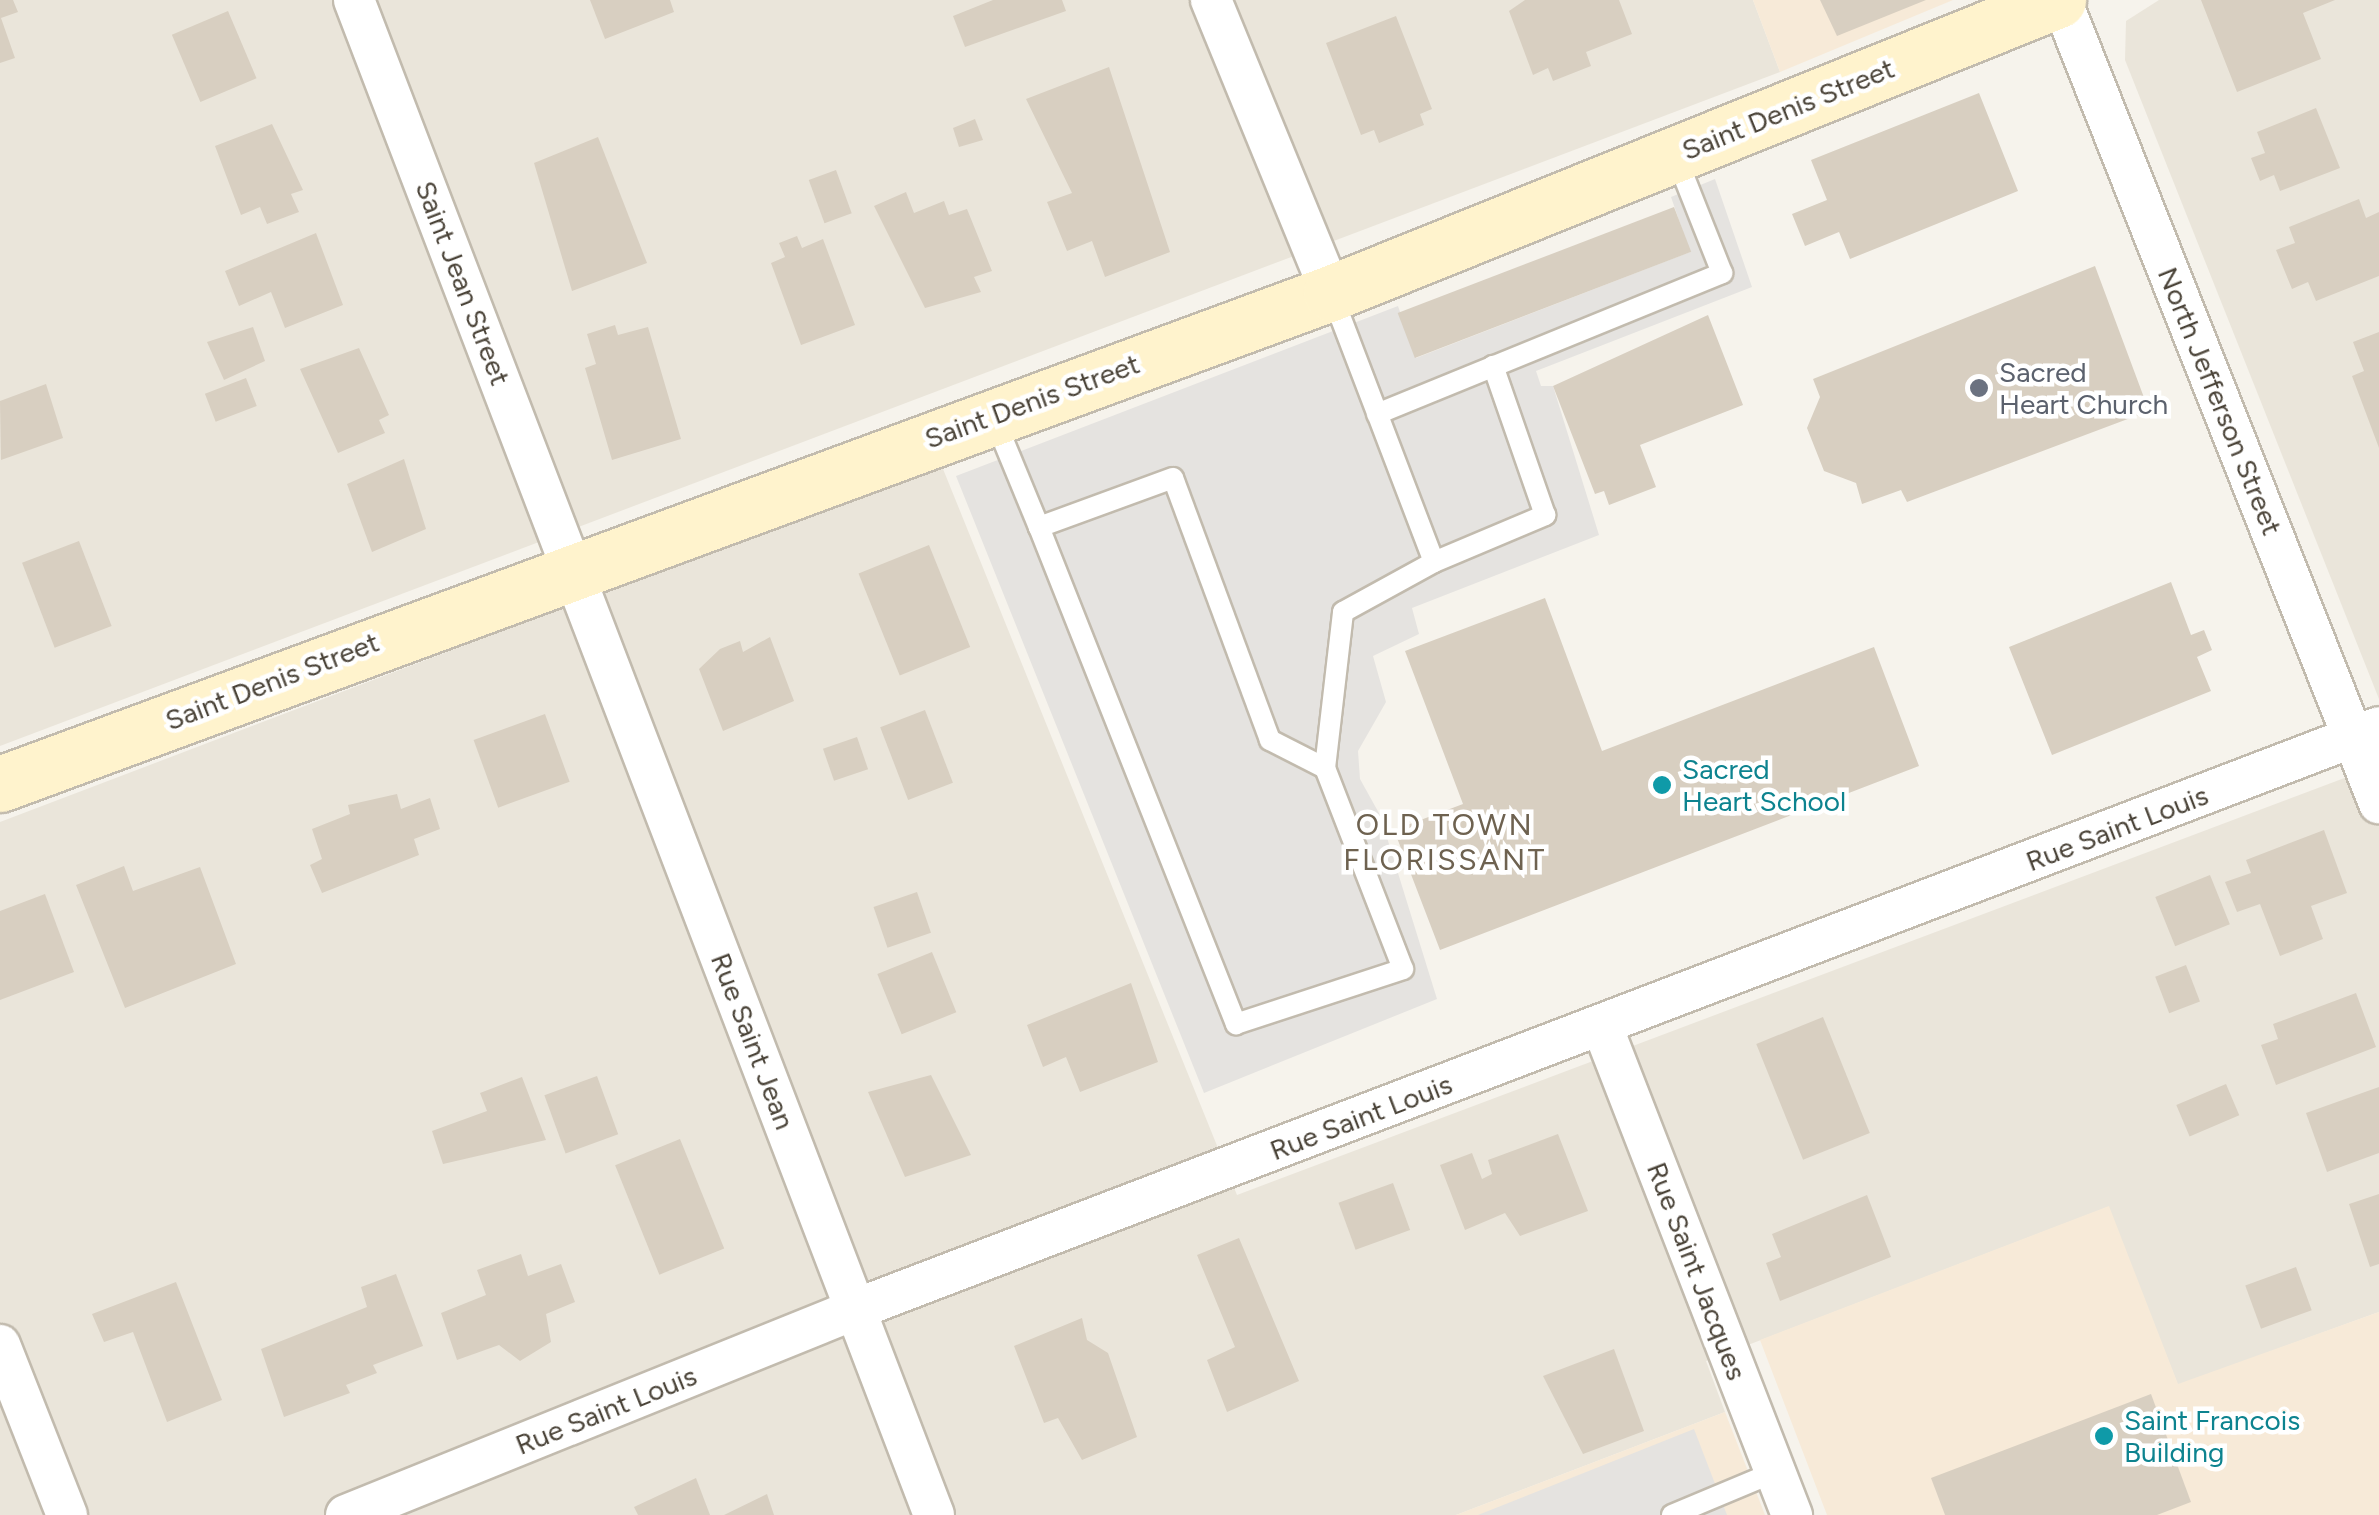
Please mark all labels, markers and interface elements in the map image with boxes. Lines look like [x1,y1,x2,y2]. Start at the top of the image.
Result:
street label: Saint Denis Street [1677,51,1899,167]
street label: Saint Jean Street [409,176,517,390]
street label: North Jefferson Street [2151,262,2289,540]
street label: Saint Denis Street [920,347,1144,455]
place label: Sacred Heart Church [1999,355,2168,421]
marker: Sacred Heart Church [1968,377,1990,399]
street label: Saint Denis Street [160,625,384,737]
place label: Sacred Heart School [1682,752,1846,818]
marker: Sacred Heart School [1651,774,1673,796]
street label: Rue Saint Louis [2021,778,2213,878]
district label: OLD TOWN FLORISSANT [1343,807,1547,878]
street label: Rue Saint Jean [704,948,802,1134]
street label: Rue Saint Louis [1265,1067,1457,1167]
street label: Rue Saint Jacques [1640,1157,1754,1385]
street label: Rue Saint Louis [511,1358,701,1462]
place label: Saint Francois Building [2124,1403,2300,1469]
marker: Saint Francois Building [2093,1425,2115,1447]

